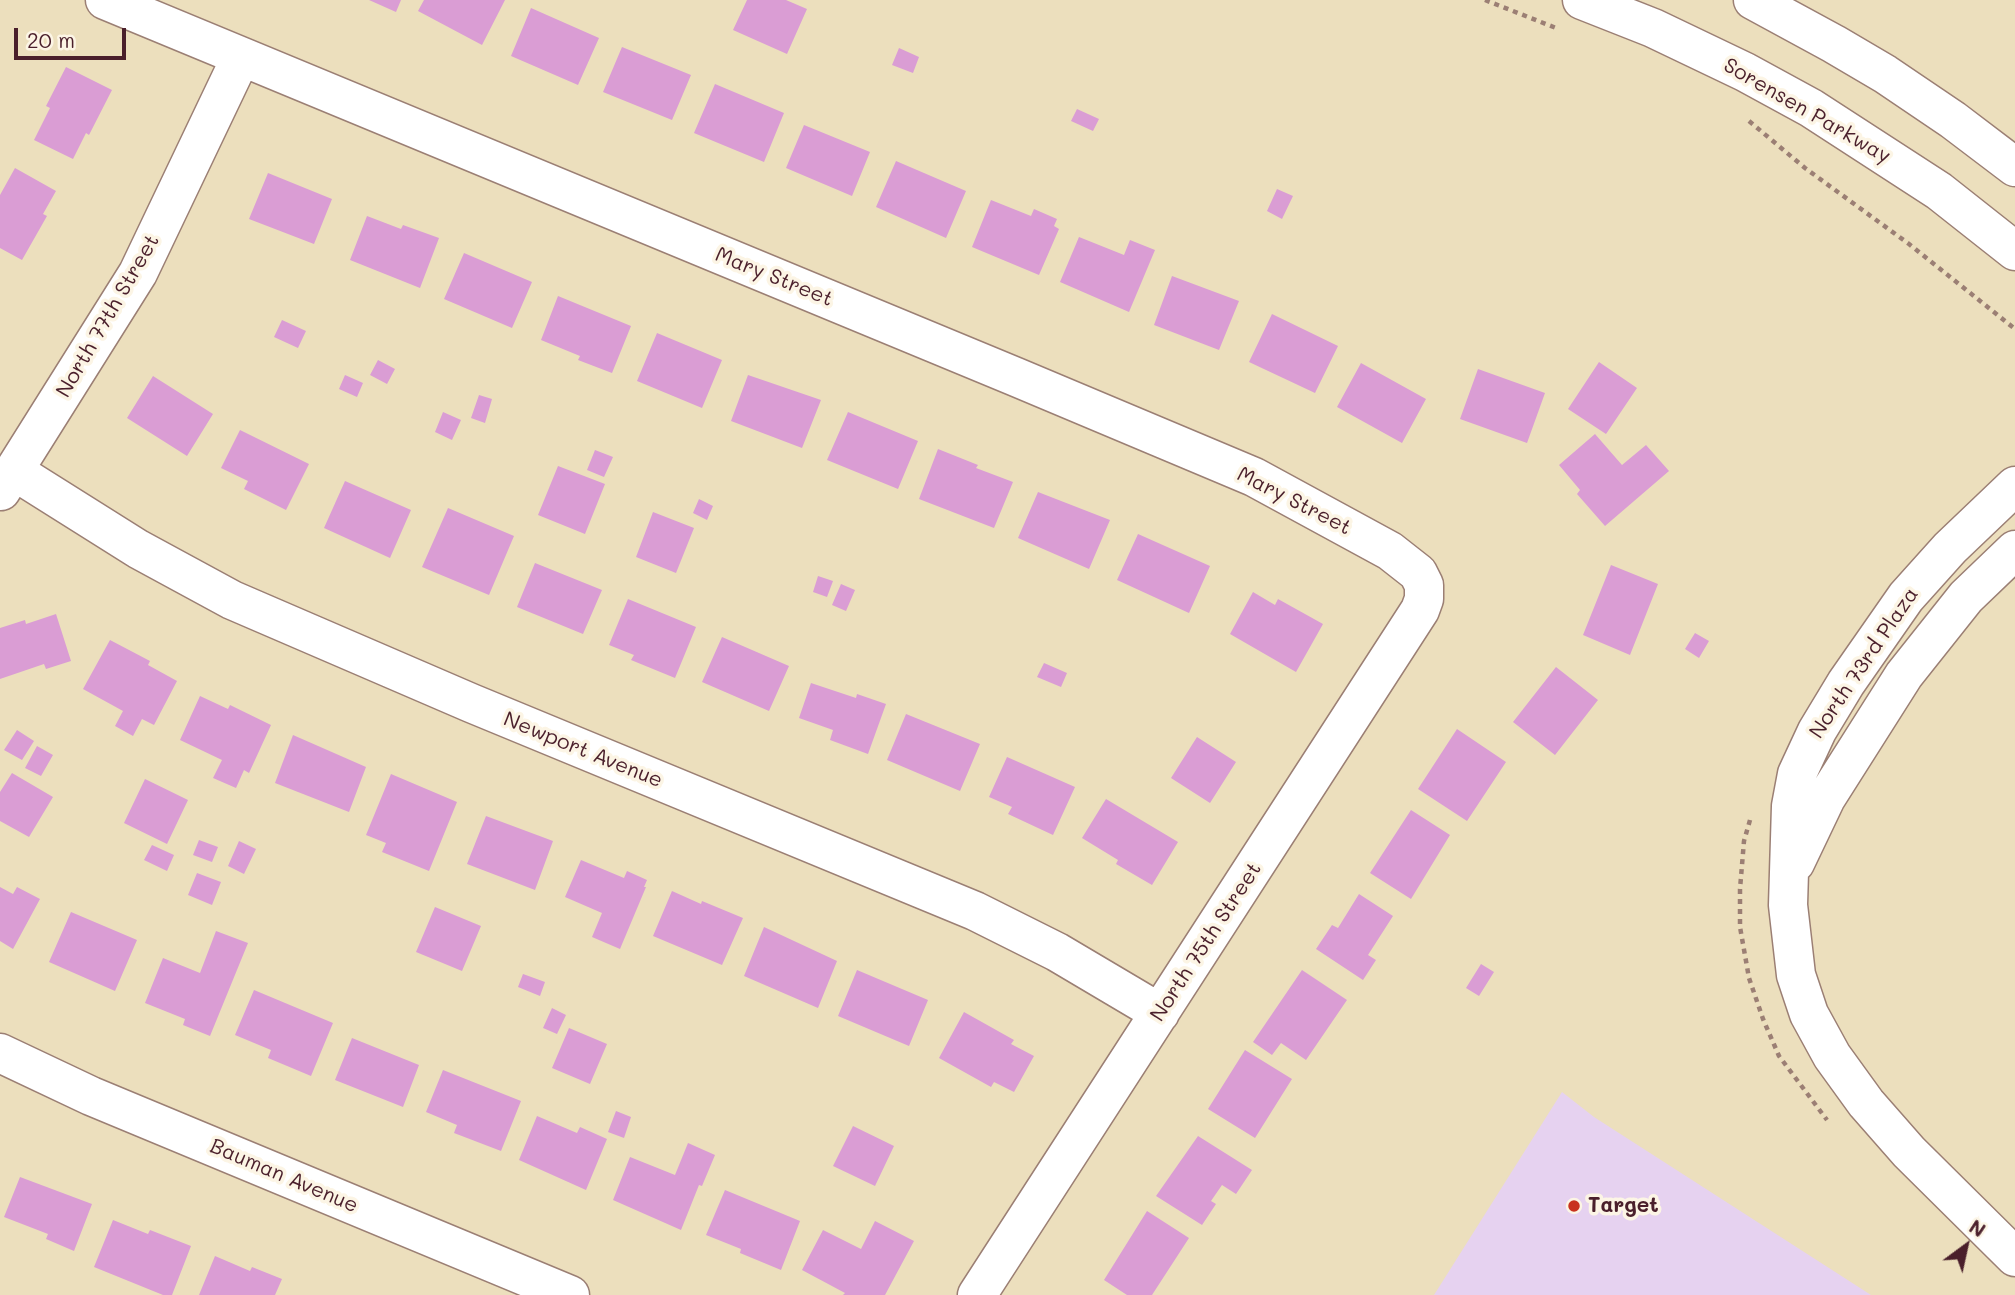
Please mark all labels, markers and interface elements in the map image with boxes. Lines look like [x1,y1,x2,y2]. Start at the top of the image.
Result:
scale bar [18,14,130,58]
text: 20 m [27,26,75,53]
street label: Sorensen Parkway [1719,53,1895,169]
street label: North 77th Street [51,230,165,402]
street label: Mary Street [711,242,837,312]
street label: Mary Street [1233,461,1355,541]
street label: North 73rd Plaza [1804,583,1924,743]
street label: Newport Avenue [500,707,666,793]
street label: North 75th Street [1145,858,1267,1026]
street label: Bauman Avenue [206,1133,362,1219]
place label: Target [1588,1193,1659,1219]
marker: Target [1566,1198,1582,1214]
north arrow [1931,1211,2001,1281]
text: N [1965,1214,1991,1242]

